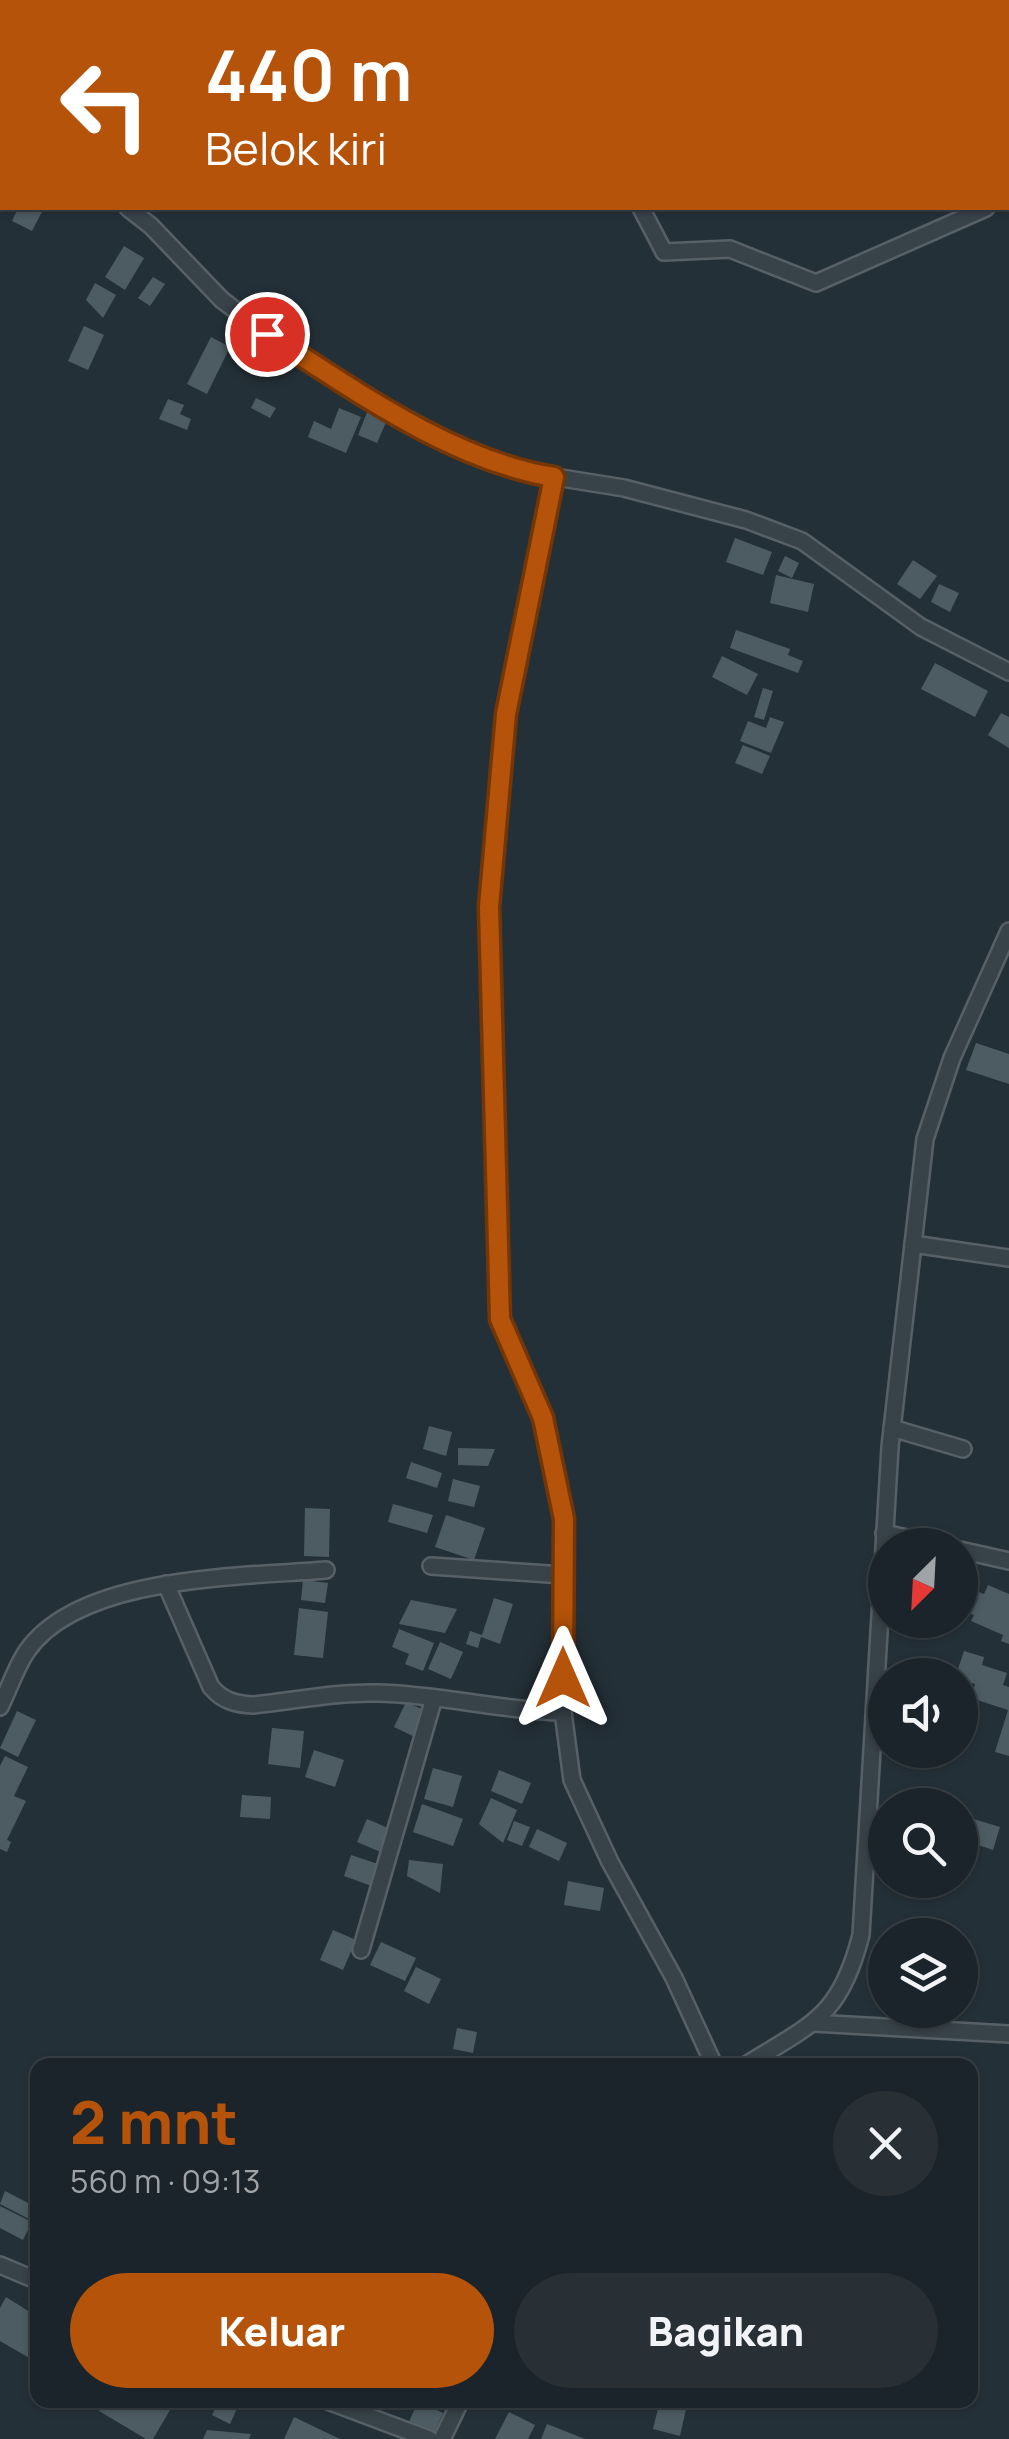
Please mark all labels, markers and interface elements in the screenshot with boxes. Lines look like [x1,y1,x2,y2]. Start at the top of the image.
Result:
text: 440 m [205,26,412,122]
icon: left [40,40,170,170]
text: Belok kiri [205,117,387,179]
pin [225,292,310,377]
icon: arrive [240,307,295,362]
north arrow [868,1528,978,1638]
map controls [868,1528,978,2028]
position arrow [511,1626,615,1730]
button: sound [868,1658,978,1768]
button: search [868,1788,978,1898]
button: layers [868,1918,978,2028]
text: 2 mnt [70,2080,238,2162]
button: close [833,2091,938,2196]
text: 560 m · 09:13 [70,2159,261,2203]
button: Keluar [70,2273,494,2388]
button: Bagikan [514,2273,938,2388]

